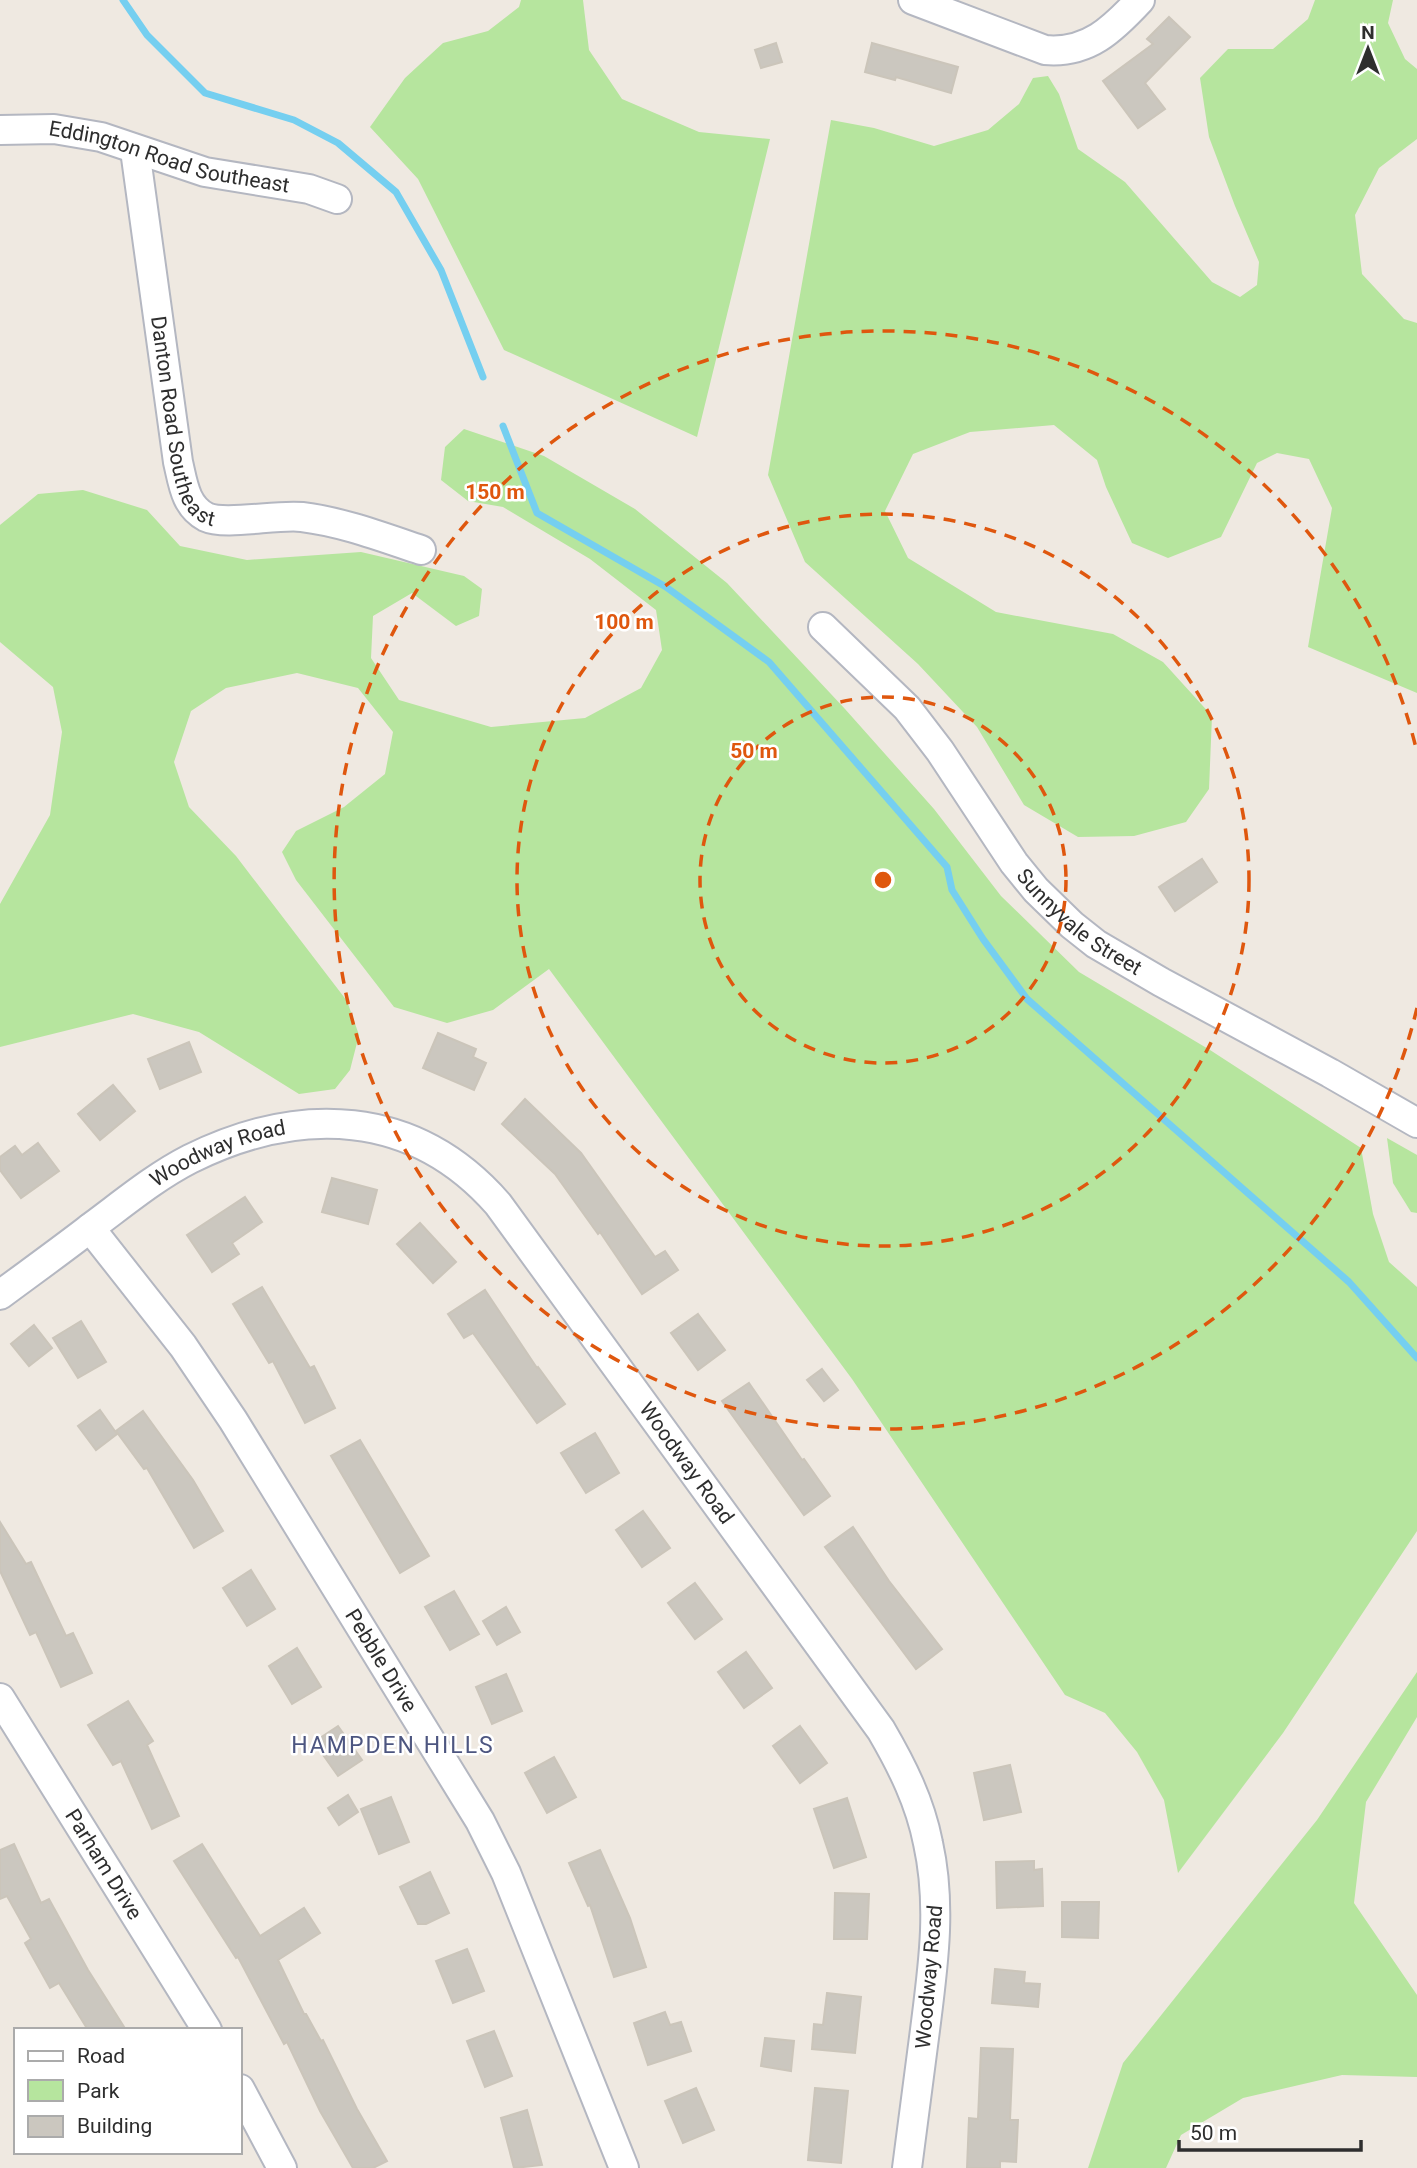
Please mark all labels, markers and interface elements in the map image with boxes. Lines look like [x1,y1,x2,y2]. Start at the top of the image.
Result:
north arrow [1333,14,1403,84]
text: N [1361,21,1375,44]
street label: Eddington Road Southeast [47,116,291,198]
street label: Danton Road Southeast [146,315,218,531]
text: 150 m [465,480,525,504]
text: 100 m [594,610,654,634]
text: 50 m [730,739,778,763]
street label: Sunnyvale Street [1012,864,1146,980]
centre of rings [871,868,895,892]
street label: Woodway Road [146,1115,287,1192]
street label: Woodway Road [634,1398,739,1529]
street label: Pebble Drive [340,1605,422,1716]
district label: HAMPDEN HILLS [291,1732,495,1759]
street label: Parham Drive [60,1805,147,1924]
street label: Woodway Road [911,1904,947,2050]
legend [14,2028,242,2154]
text: Road [77,2044,125,2068]
text: Park [77,2079,120,2103]
scale bar [1179,2108,1361,2152]
text: Building [77,2114,152,2138]
text: 50 m [1190,2121,1237,2145]

